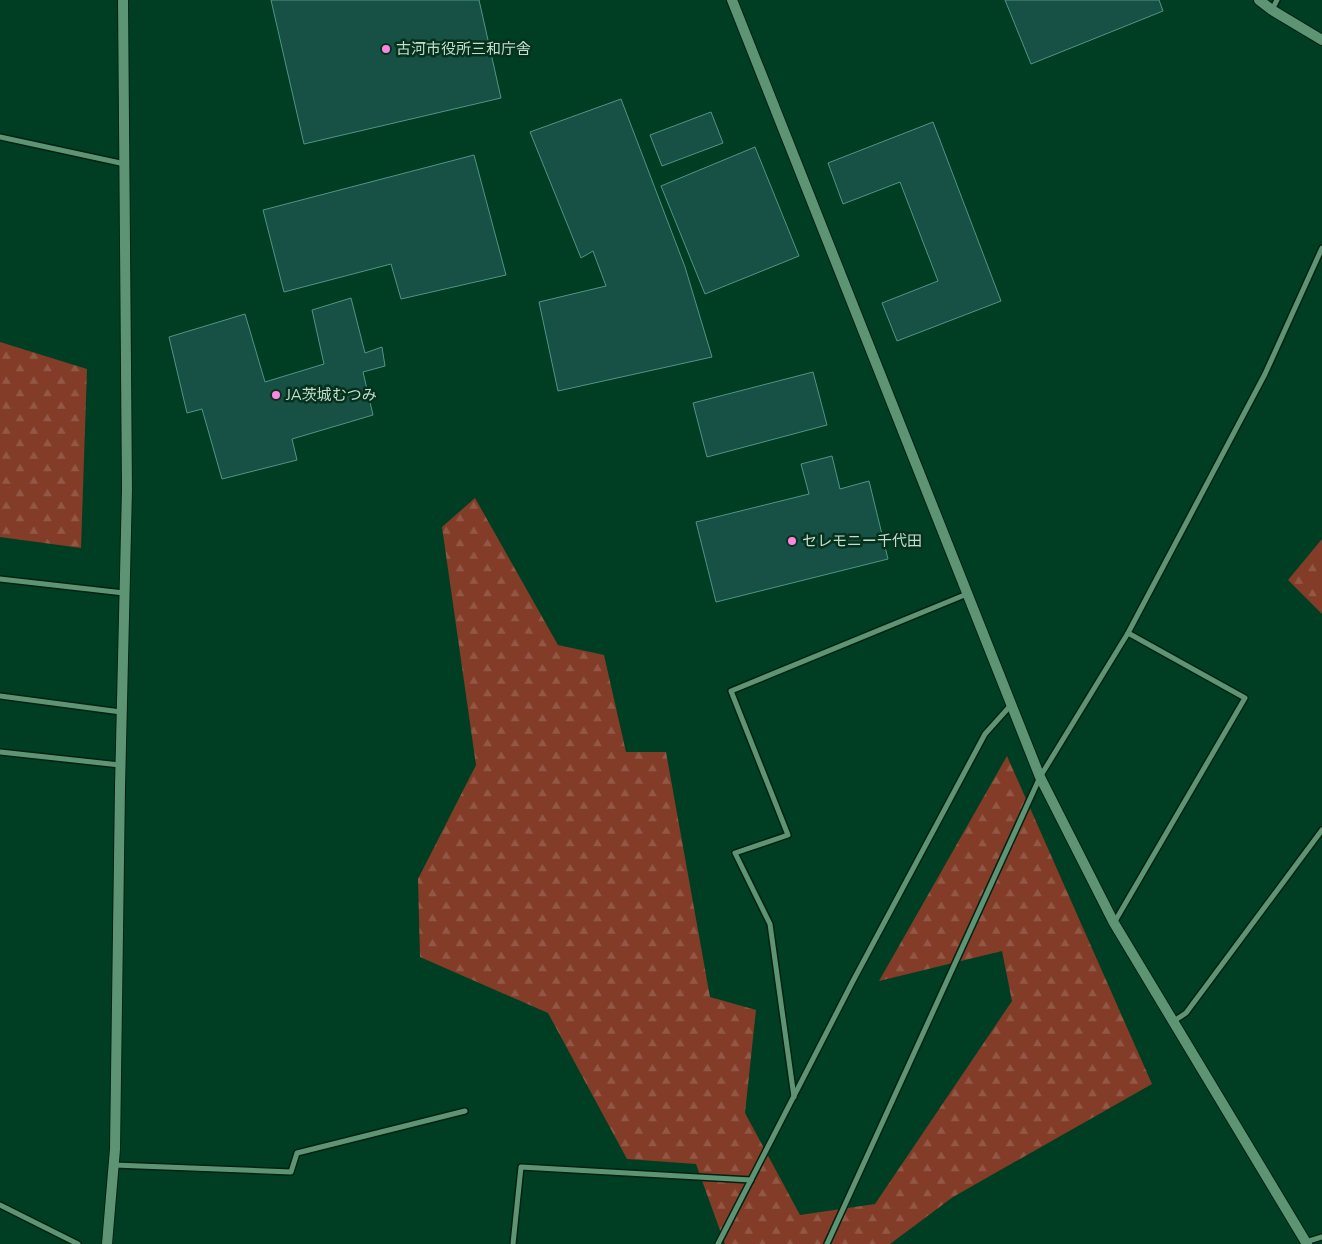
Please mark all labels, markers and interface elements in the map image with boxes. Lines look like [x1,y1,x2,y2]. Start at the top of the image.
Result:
place label: 古河市役所三和庁舎 [396,39,531,59]
marker: 古河市役所三和庁舎 [380,43,392,55]
place label: JA茨城むつみ [285,385,377,405]
marker: JA茨城むつみ [270,389,282,401]
place label: セレモニー千代田 [802,531,922,551]
marker: セレモニー千代田 [786,535,798,547]

